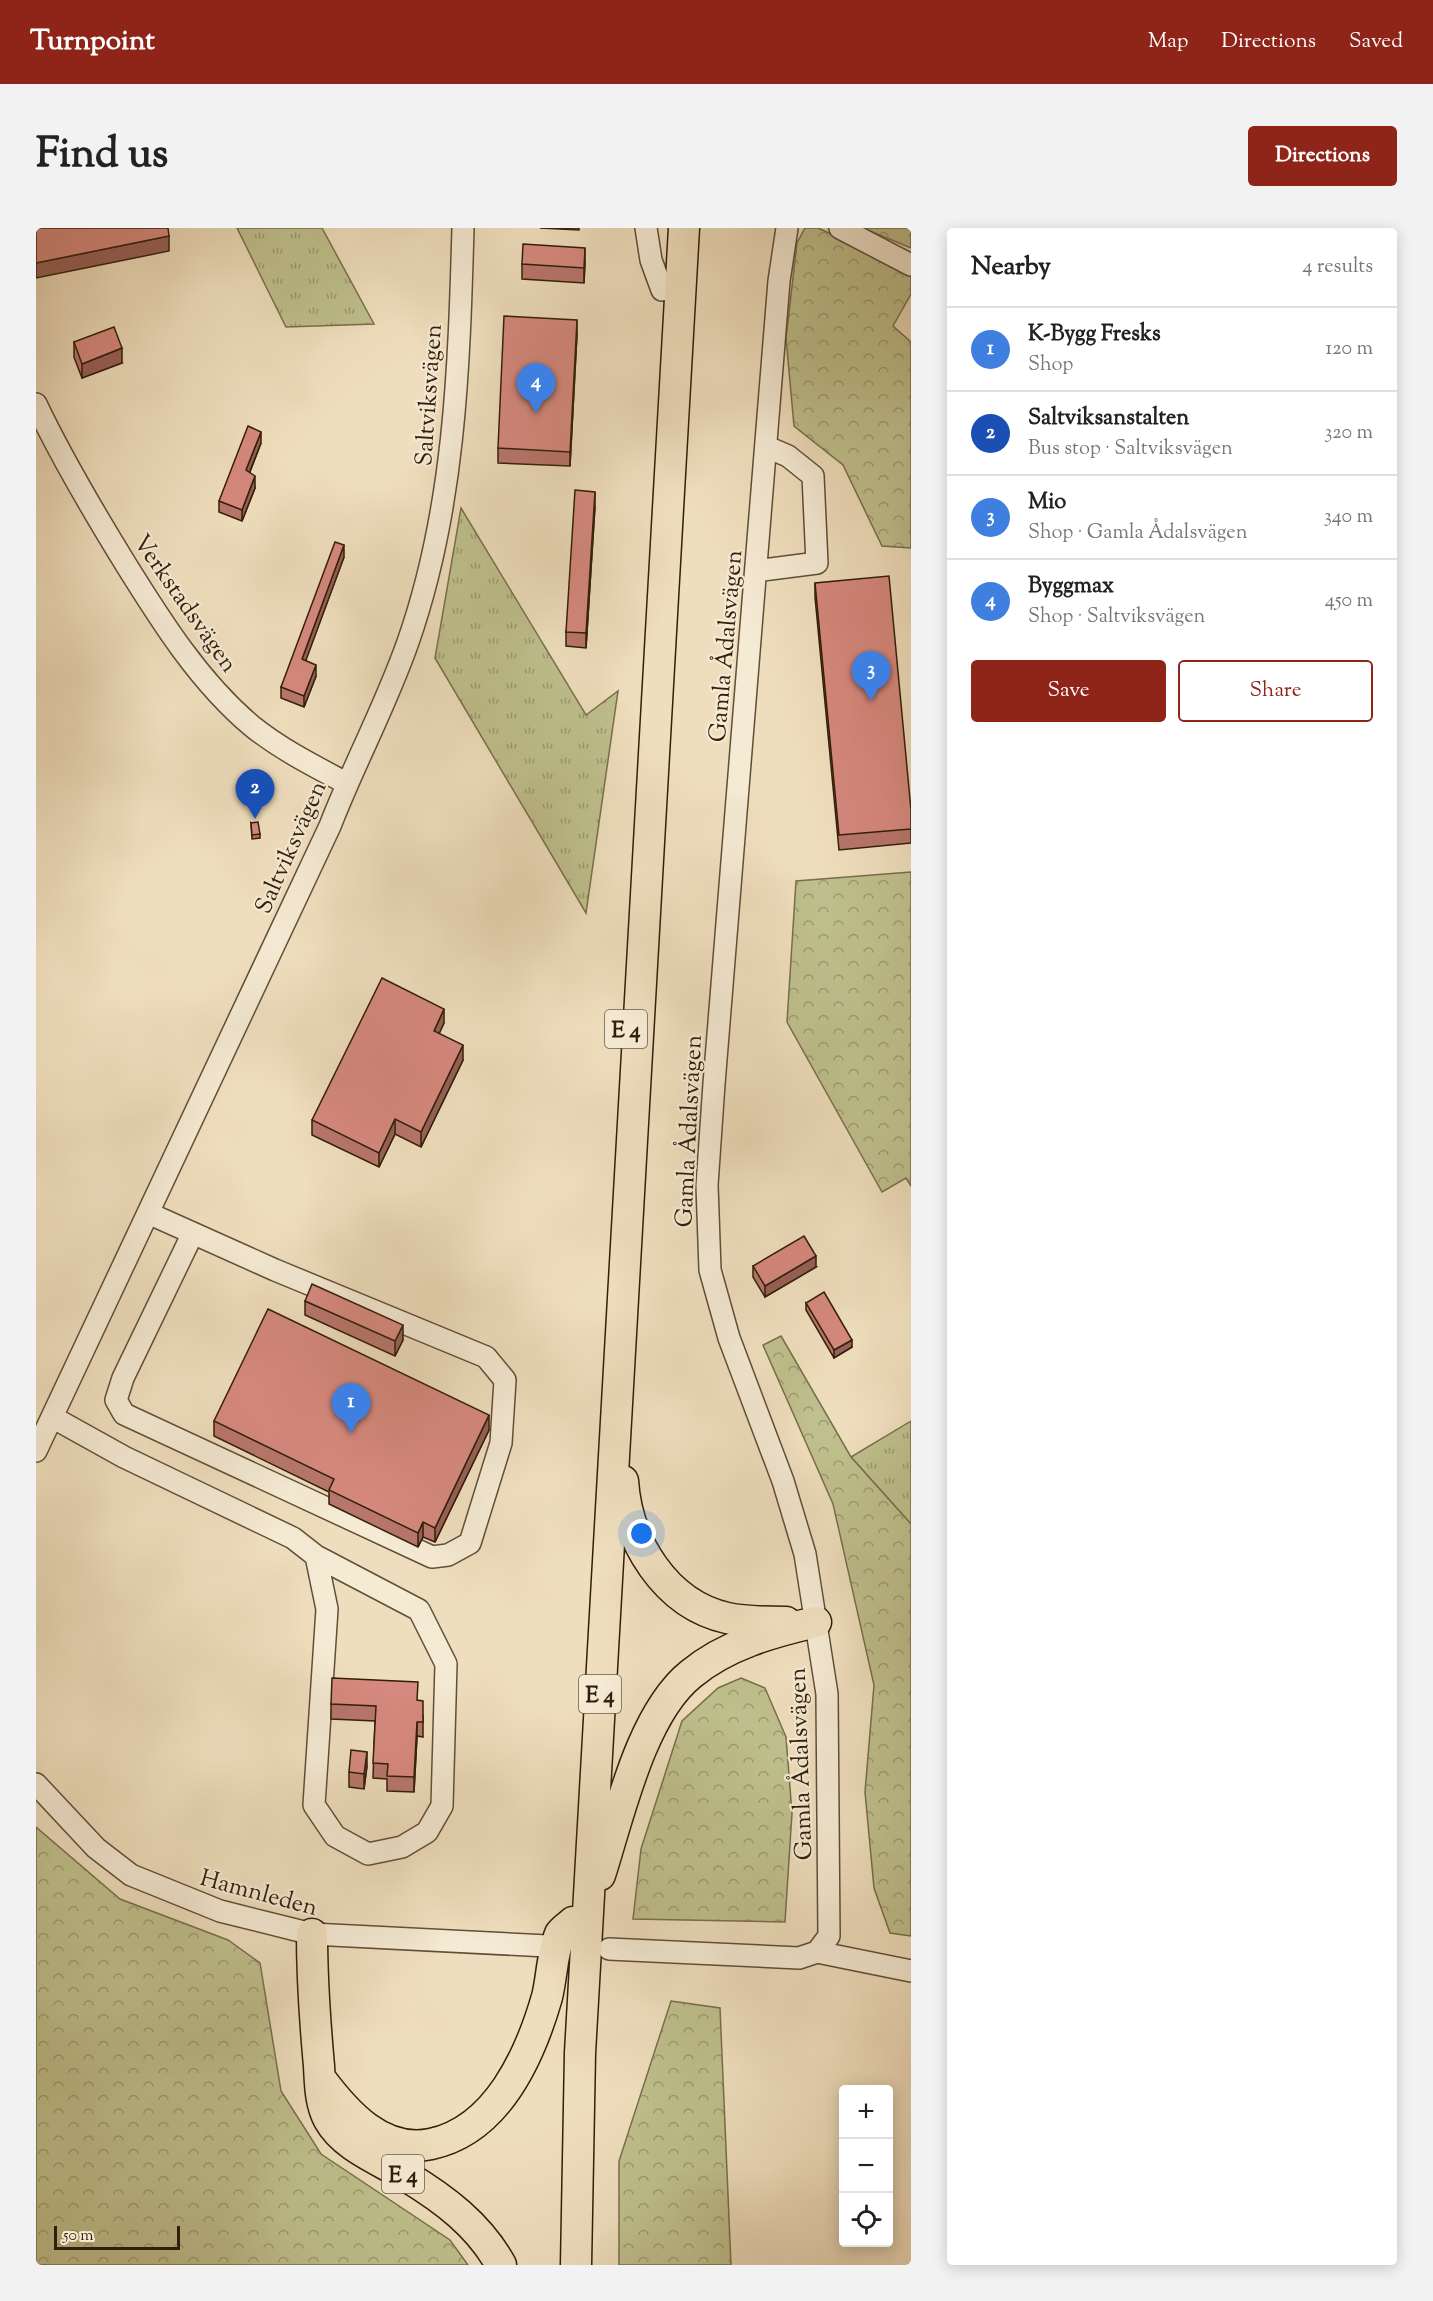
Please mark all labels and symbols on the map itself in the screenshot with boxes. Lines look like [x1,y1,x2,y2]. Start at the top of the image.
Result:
street label: Saltviksvägen [408,323,452,467]
pin: 4 [516,364,556,413]
street label: Verkstadsvägen [124,528,245,680]
street label: Gamla Ådalsvägen [702,549,752,744]
pin: 3 [852,652,890,701]
pin: 2 [236,770,274,819]
street label: Saltviksvägen [247,776,336,920]
road number: E 4 [605,1010,647,1048]
street label: Gamla Ådalsvägen [668,1034,712,1228]
pin: 1 [332,1384,370,1433]
your location [627,1519,656,1548]
street label: Gamla Ådalsvägen [782,1667,822,1861]
road number: E 4 [579,1675,621,1713]
street label: Hamnleden [196,1862,321,1926]
road number: E 4 [382,2155,424,2193]
scale bar [54,2223,180,2250]

